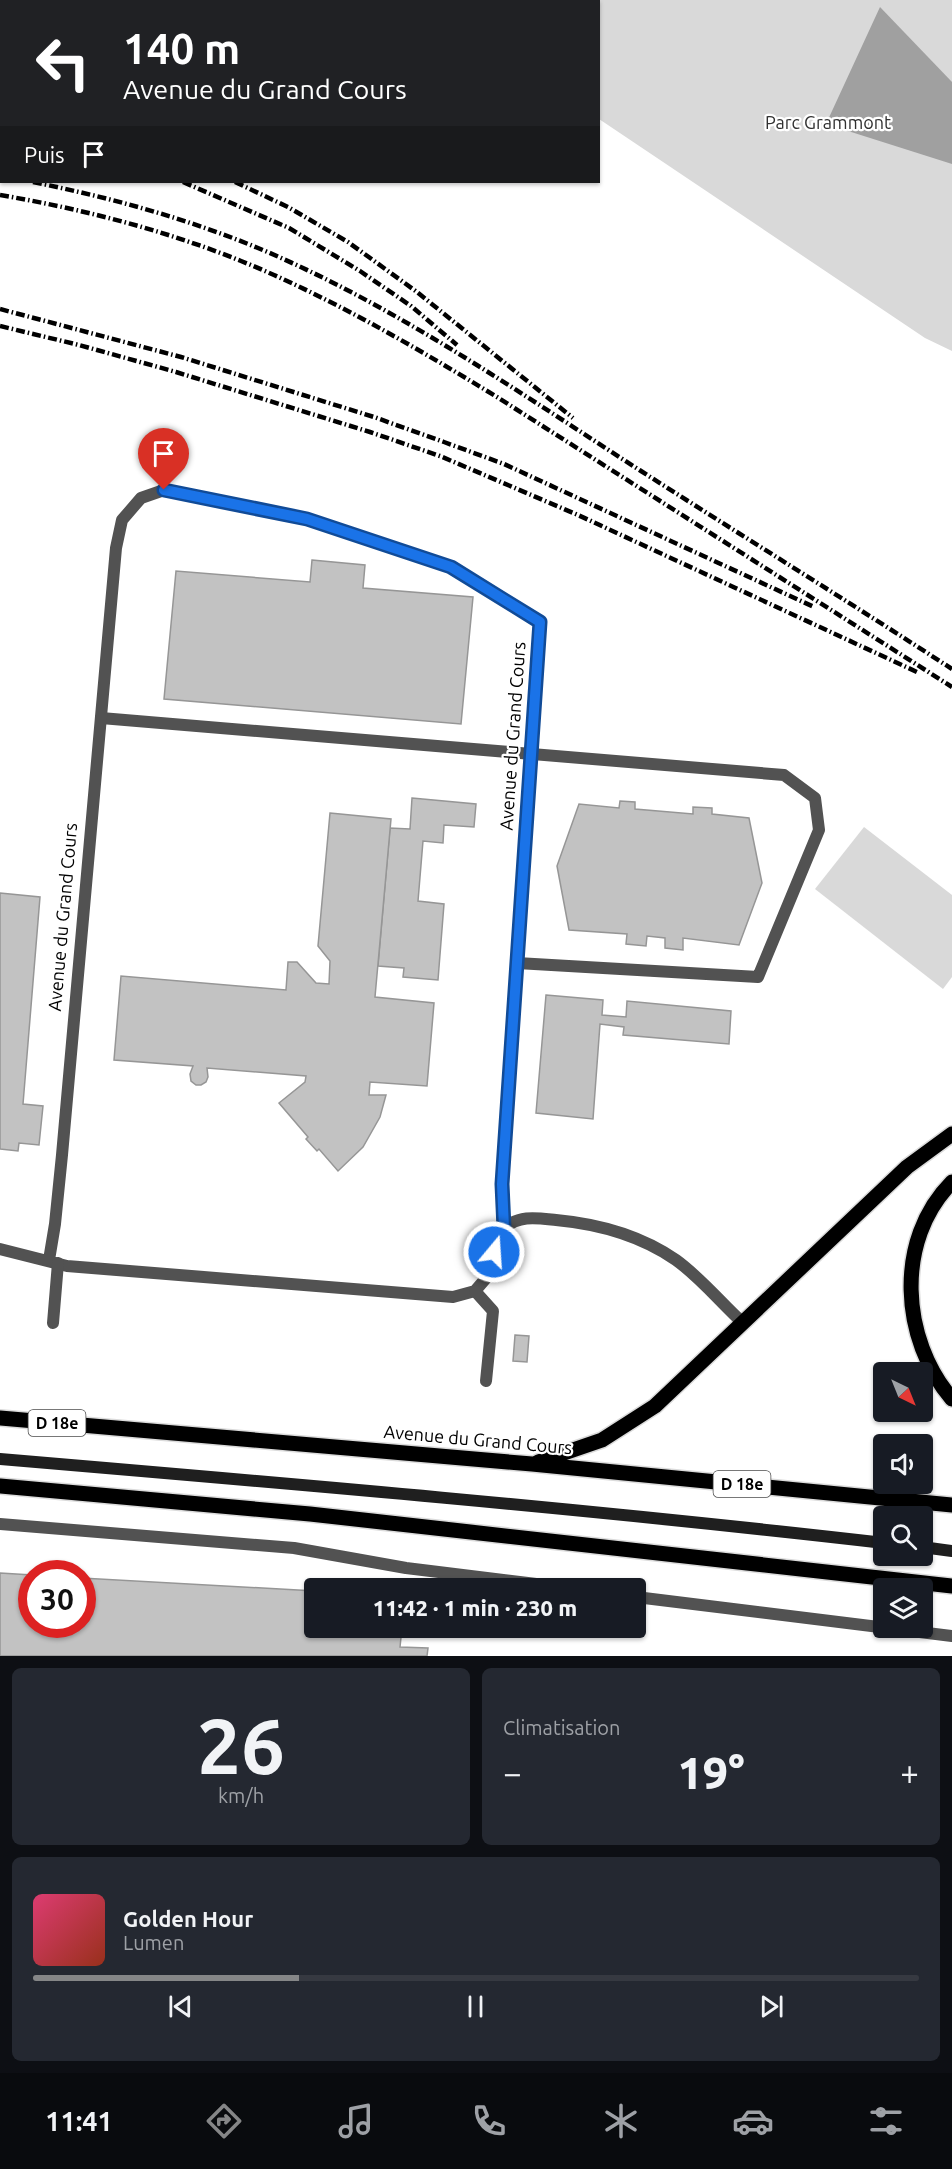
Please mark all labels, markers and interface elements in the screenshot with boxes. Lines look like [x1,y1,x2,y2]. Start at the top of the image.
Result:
icon: left [24,24,102,102]
text: 140 m [123,25,240,72]
text: Avenue du Grand Cours [123,74,407,104]
park label: Parc Grammont [765,112,891,132]
icon: arrive [77,138,110,171]
text: Puis [24,142,65,167]
pin [138,428,189,490]
icon: arrive [147,437,180,470]
street label: Avenue du Grand Cours [495,641,529,831]
street label: Avenue du Grand Cours [44,822,80,1012]
position arrow [462,1220,526,1284]
north arrow [873,1362,933,1422]
map controls [873,1362,933,1638]
road number: D 18e [28,1410,86,1436]
street label: Avenue du Grand Cours [383,1421,573,1457]
button: sound [873,1434,933,1494]
road number: D 18e [714,1471,771,1497]
button: search [873,1506,933,1566]
speed limit sign: 30 [18,1560,96,1638]
button: layers [873,1578,933,1638]
text: 11:42 · 1 min · 230 m [373,1595,577,1620]
text: 26 [197,1701,285,1789]
text: Climatisation [503,1716,620,1739]
text: 19° [677,1747,745,1798]
text: − [503,1754,522,1791]
text: + [900,1754,919,1791]
text: km/h [218,1784,264,1807]
text: Golden Hour [123,1906,253,1931]
text: Lumen [123,1931,184,1954]
icon: previous [164,1990,197,2023]
icon: pause [459,1990,492,2023]
icon: next [755,1990,788,2023]
icon: directions [203,2100,245,2142]
icon: music [335,2100,377,2142]
icon: phone [468,2100,510,2142]
icon: climate [600,2100,642,2142]
icon: car [732,2100,774,2142]
icon: filters [865,2100,907,2142]
text: 11:41 [45,2106,113,2136]

